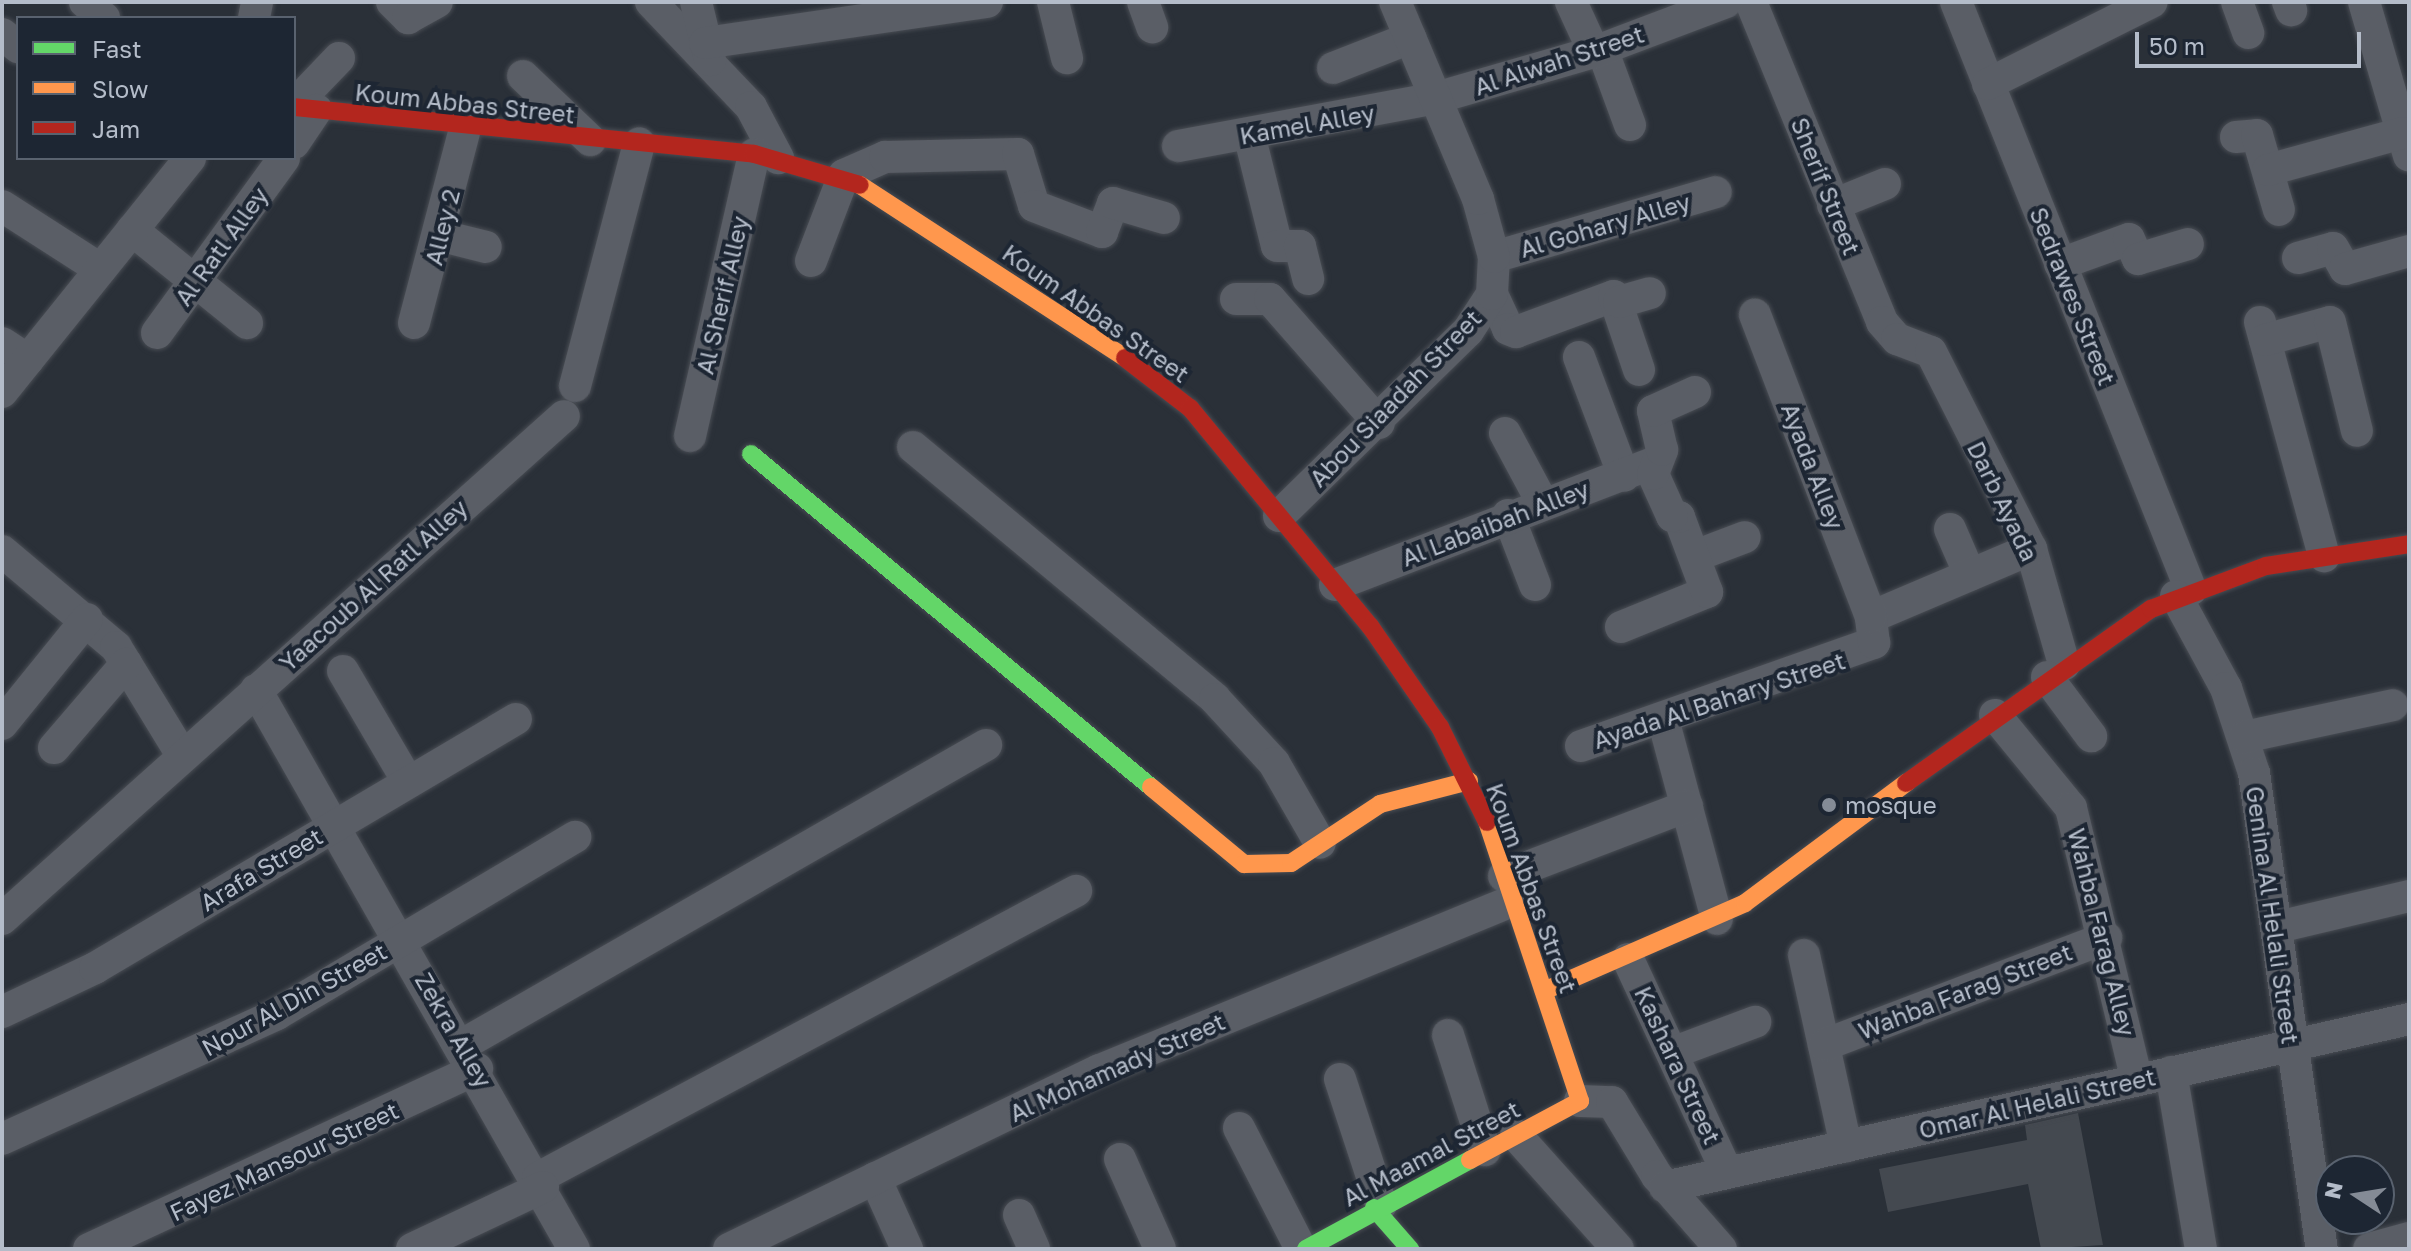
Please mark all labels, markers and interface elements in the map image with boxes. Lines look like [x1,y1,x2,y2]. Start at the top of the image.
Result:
legend [16,16,296,160]
scale bar [2139,16,2365,66]
street label: Al Alwah Street [1471,19,1647,101]
text: 50 m [2149,31,2205,60]
text: Fast [92,34,142,63]
text: Slow [92,74,148,103]
street label: Koum Abbas Street [354,77,576,129]
street label: Kamel Alley [1237,98,1377,150]
street label: Sherif Street [1785,113,1867,259]
text: Jam [92,114,140,143]
street label: Al Ratl Alley [168,181,274,311]
street label: Alley 2 [419,186,465,268]
street label: Al Gohary Alley [1516,187,1694,263]
street label: Sedrawes Street [2024,203,2122,389]
street label: Al Sherif Alley [690,213,754,377]
street label: Koum Abbas Street [997,238,1195,388]
street label: Abou Siaadah Street [1303,304,1487,492]
street label: Ayada Alley [1776,399,1850,533]
street label: Darb Ayada [1962,436,2044,566]
street label: Al Labaibah Alley [1397,474,1593,572]
street label: Yaacoub Al Ratl Alley [273,493,473,677]
street label: Ayada Al Bahary Street [1589,646,1849,754]
street label: Koum Abbas Street [1481,779,1583,997]
street label: Genina Al Helali Street [2241,784,2305,1046]
place label: mosque [1845,791,1937,819]
marker: mosque [1820,796,1838,814]
street label: Arafa Street [195,821,327,917]
street label: Wahba Farag Alley [2062,825,2142,1039]
street label: Nour Al Din Street [197,936,391,1062]
street label: Wahba Farag Street [1854,937,2076,1045]
street label: Zekra Alley [410,968,498,1092]
street label: Kashara Street [1629,982,1727,1148]
street label: Al Mohamady Street [1005,1007,1229,1127]
street label: Omar Al Helali Street [1916,1062,2158,1144]
street label: Al Maamal Street [1337,1094,1525,1212]
street label: Fayez Mansour Street [165,1095,403,1227]
north arrow [2315,1155,2395,1235]
text: N [2318,1179,2348,1201]

